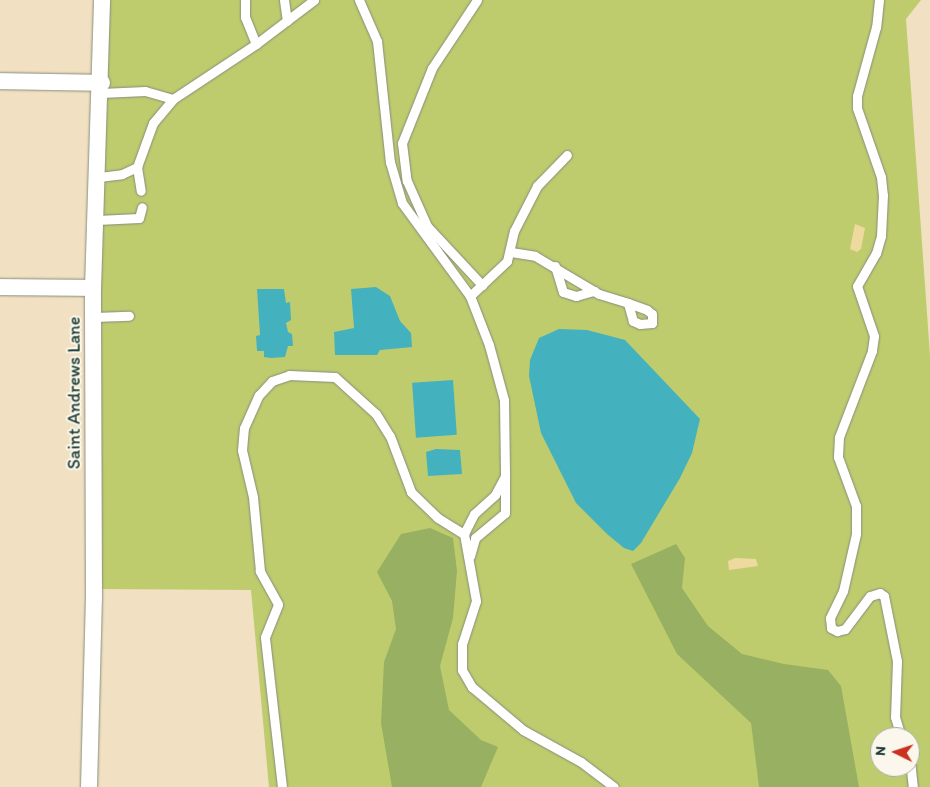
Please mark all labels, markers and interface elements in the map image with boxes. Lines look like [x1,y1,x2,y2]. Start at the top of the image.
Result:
street label: Saint Andrews Lane [63,316,85,470]
north arrow [870,727,920,777]
text: N [872,746,889,756]

